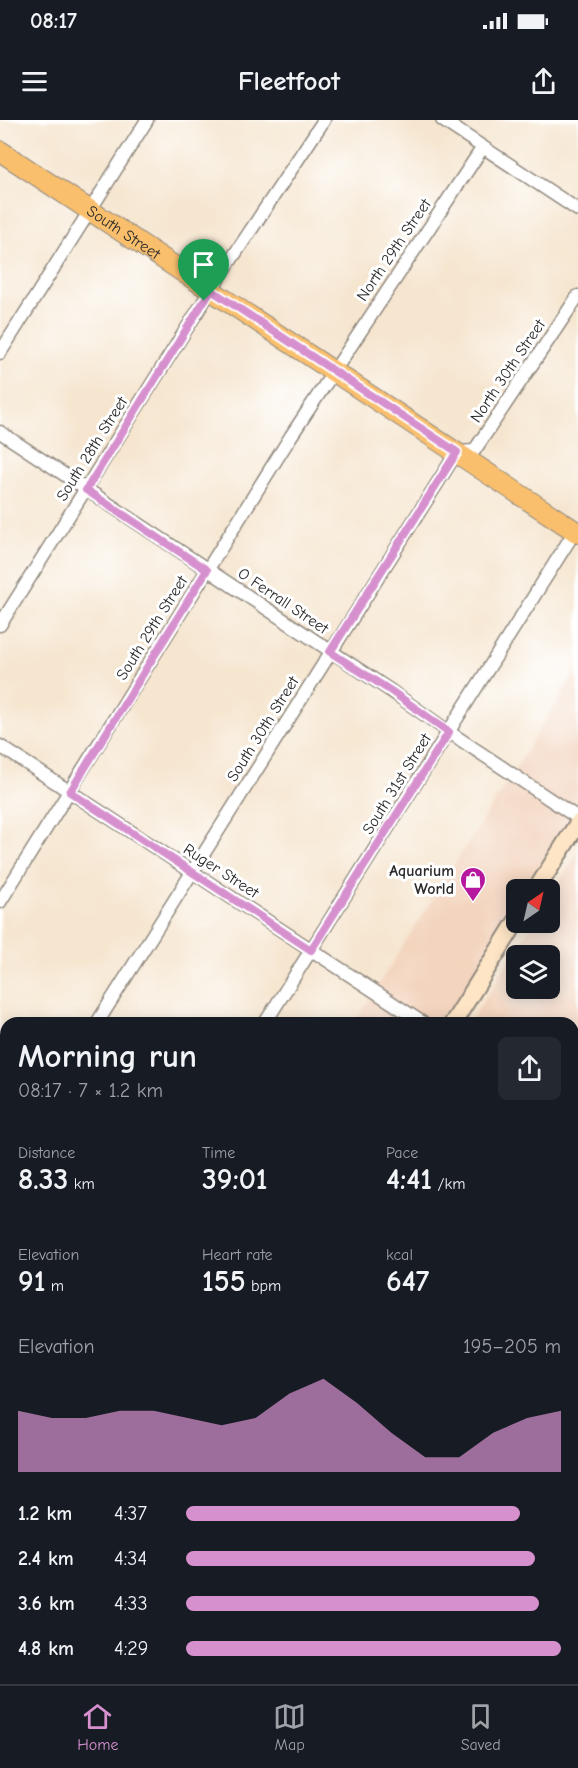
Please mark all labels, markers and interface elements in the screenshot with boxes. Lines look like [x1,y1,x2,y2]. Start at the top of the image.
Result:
text: 08:17 [30,8,77,34]
icon: menu [18,65,51,98]
icon: share [527,65,560,98]
text: Fleetfoot [238,66,340,97]
street label: North 29th Street [353,195,435,304]
street label: South Street [83,202,164,264]
pin [178,239,229,301]
icon: arrive [187,248,220,281]
street label: North 30th Street [467,316,549,426]
street label: South 28th Street [53,393,131,504]
street label: O Ferrall Street [234,564,332,638]
street label: South 29th Street [113,572,191,683]
street label: South 30th Street [223,673,303,785]
street label: South 31st Street [359,730,435,838]
street label: Ruger Street [180,840,262,902]
place label: Aquarium World [389,862,454,898]
shop icon: Aquarium World [458,865,488,903]
north arrow [506,879,560,933]
map controls [506,879,560,999]
button: layers [506,945,560,999]
text: Morning run [18,1037,197,1075]
button: share [498,1037,561,1100]
text: 08:17 · 7 × 1.2 km [18,1079,163,1102]
text: Distance [18,1144,75,1162]
text: Time [202,1144,235,1162]
text: Pace [386,1144,418,1162]
text: 8.33 [18,1162,68,1197]
text: 39:01 [202,1162,268,1197]
text: 4:41 [386,1162,432,1197]
text: km [68,1175,95,1193]
text: /km [432,1175,465,1193]
text: Elevation [18,1246,79,1264]
text: Heart rate [202,1246,273,1264]
text: kcal [386,1246,413,1264]
text: 91 [18,1264,45,1299]
text: 155 [202,1264,246,1299]
text: 647 [386,1264,429,1299]
text: m [45,1277,64,1295]
text: bpm [246,1277,281,1295]
text: Elevation [18,1335,95,1358]
text: 195–205 m [463,1335,561,1358]
text: 1.2 km [18,1502,72,1525]
text: 4:37 [114,1502,147,1525]
text: 2.4 km [18,1547,74,1570]
text: 4:34 [114,1547,147,1570]
text: 3.6 km [18,1592,75,1615]
text: 4:33 [114,1592,148,1615]
text: 4.8 km [18,1637,74,1660]
text: 4:29 [114,1637,148,1660]
tab: Home [77,1700,119,1754]
tab: Map [273,1700,306,1754]
tab: Saved [461,1700,501,1754]

